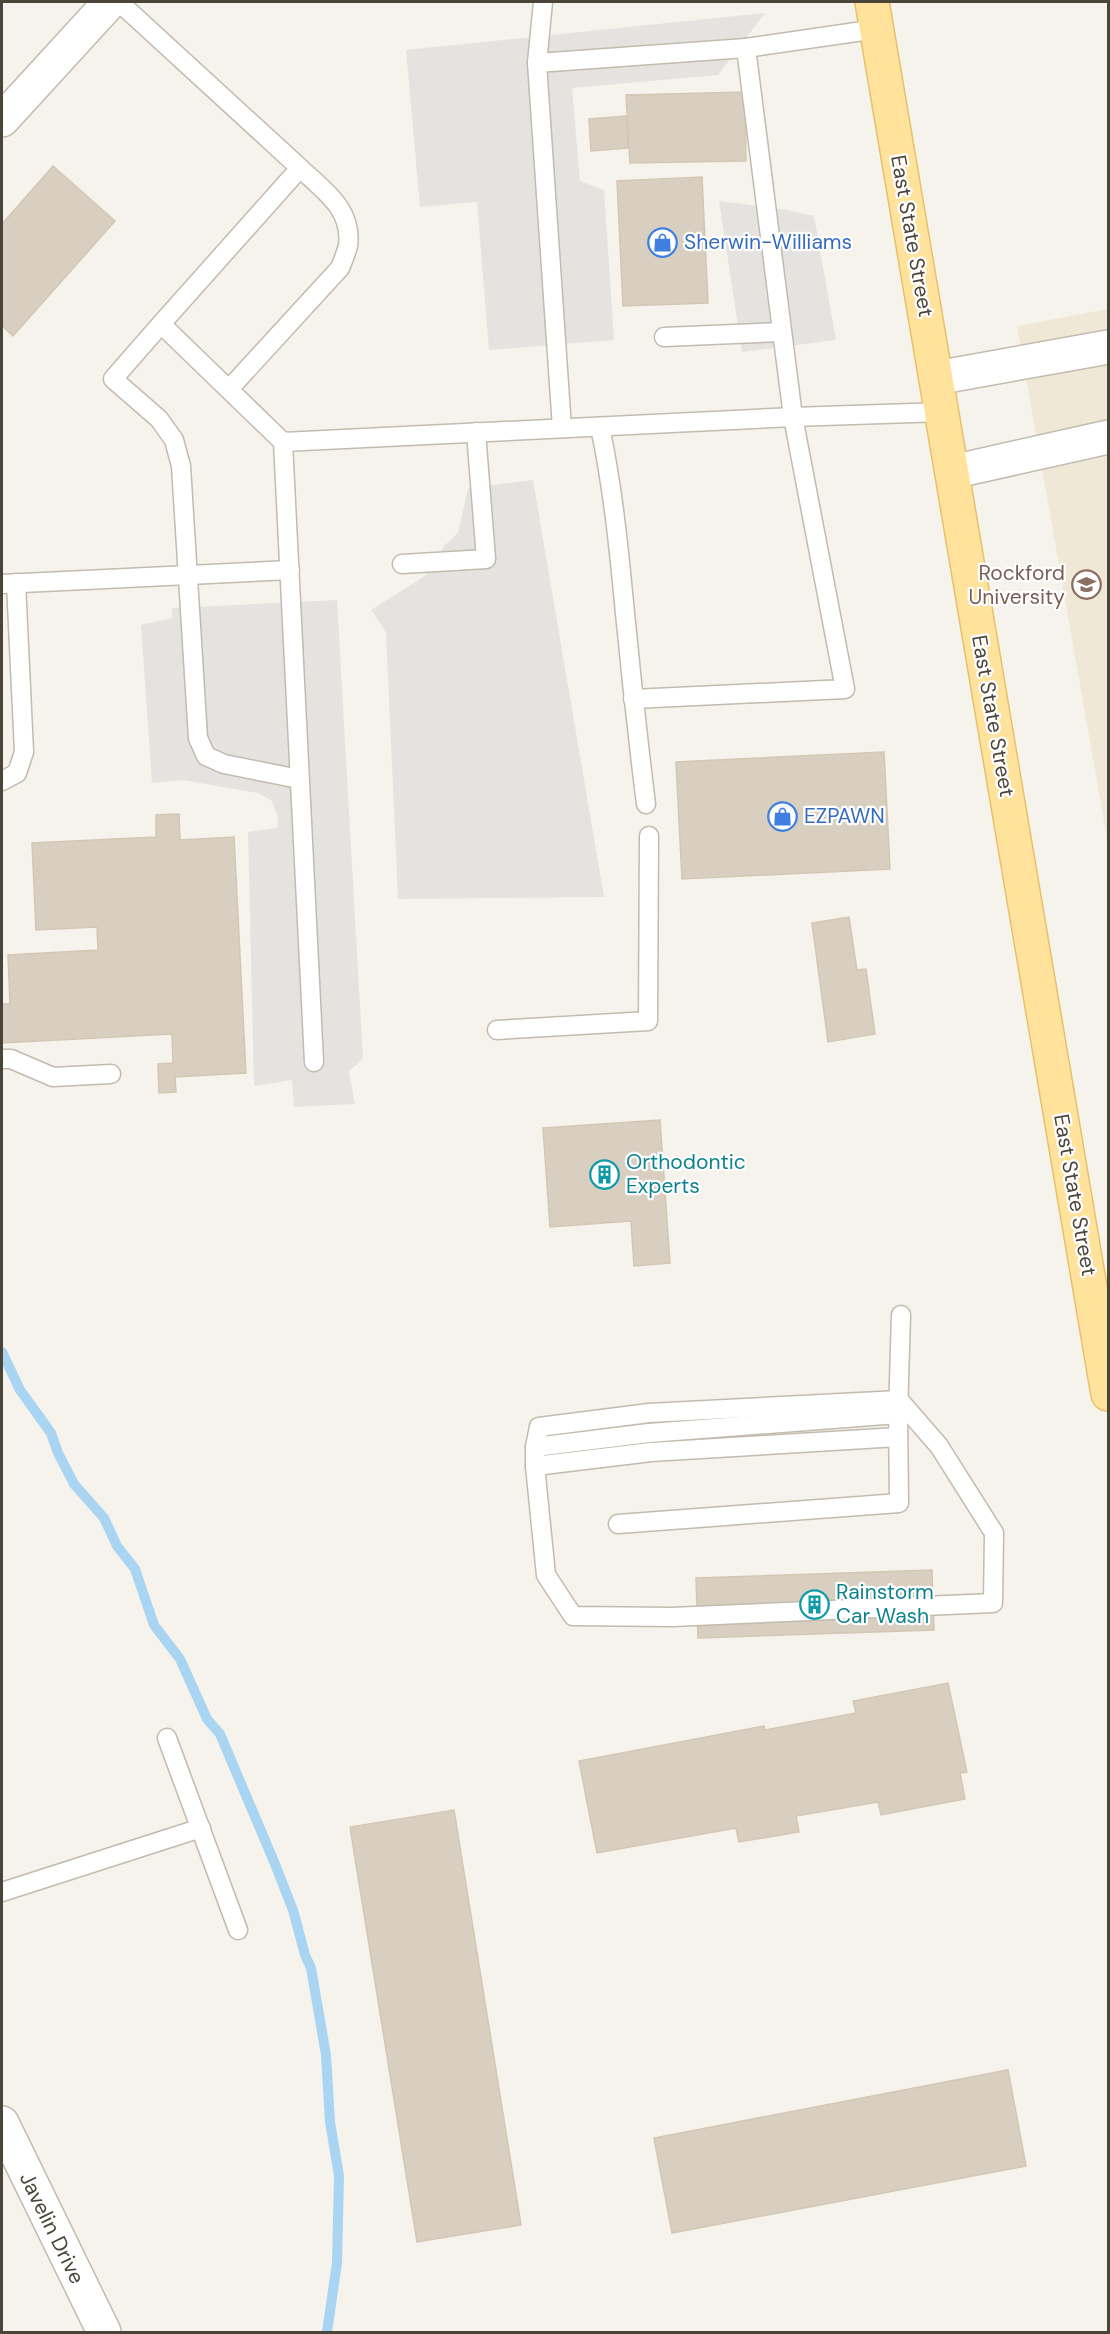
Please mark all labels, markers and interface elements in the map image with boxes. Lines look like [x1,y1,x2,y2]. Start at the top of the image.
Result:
street label: East State Street [884,153,940,319]
shop icon: Sherwin-Williams [647,226,679,258]
place label: Sherwin-Williams [684,228,852,256]
place label: Rockford University [968,559,1065,611]
school or university icon: Rockford University [1070,569,1102,601]
street label: East State Street [965,633,1021,799]
shop icon: EZPAWN [767,800,799,832]
place label: EZPAWN [804,802,885,830]
street label: East State Street [1047,1112,1103,1278]
place label: Orthodontic Experts [626,1148,746,1200]
building icon: Orthodontic Experts [589,1158,621,1190]
place label: Rainstorm Car Wash [836,1578,934,1630]
building icon: Rainstorm Car Wash [799,1588,831,1620]
street label: Javelin Drive [13,2167,91,2289]

